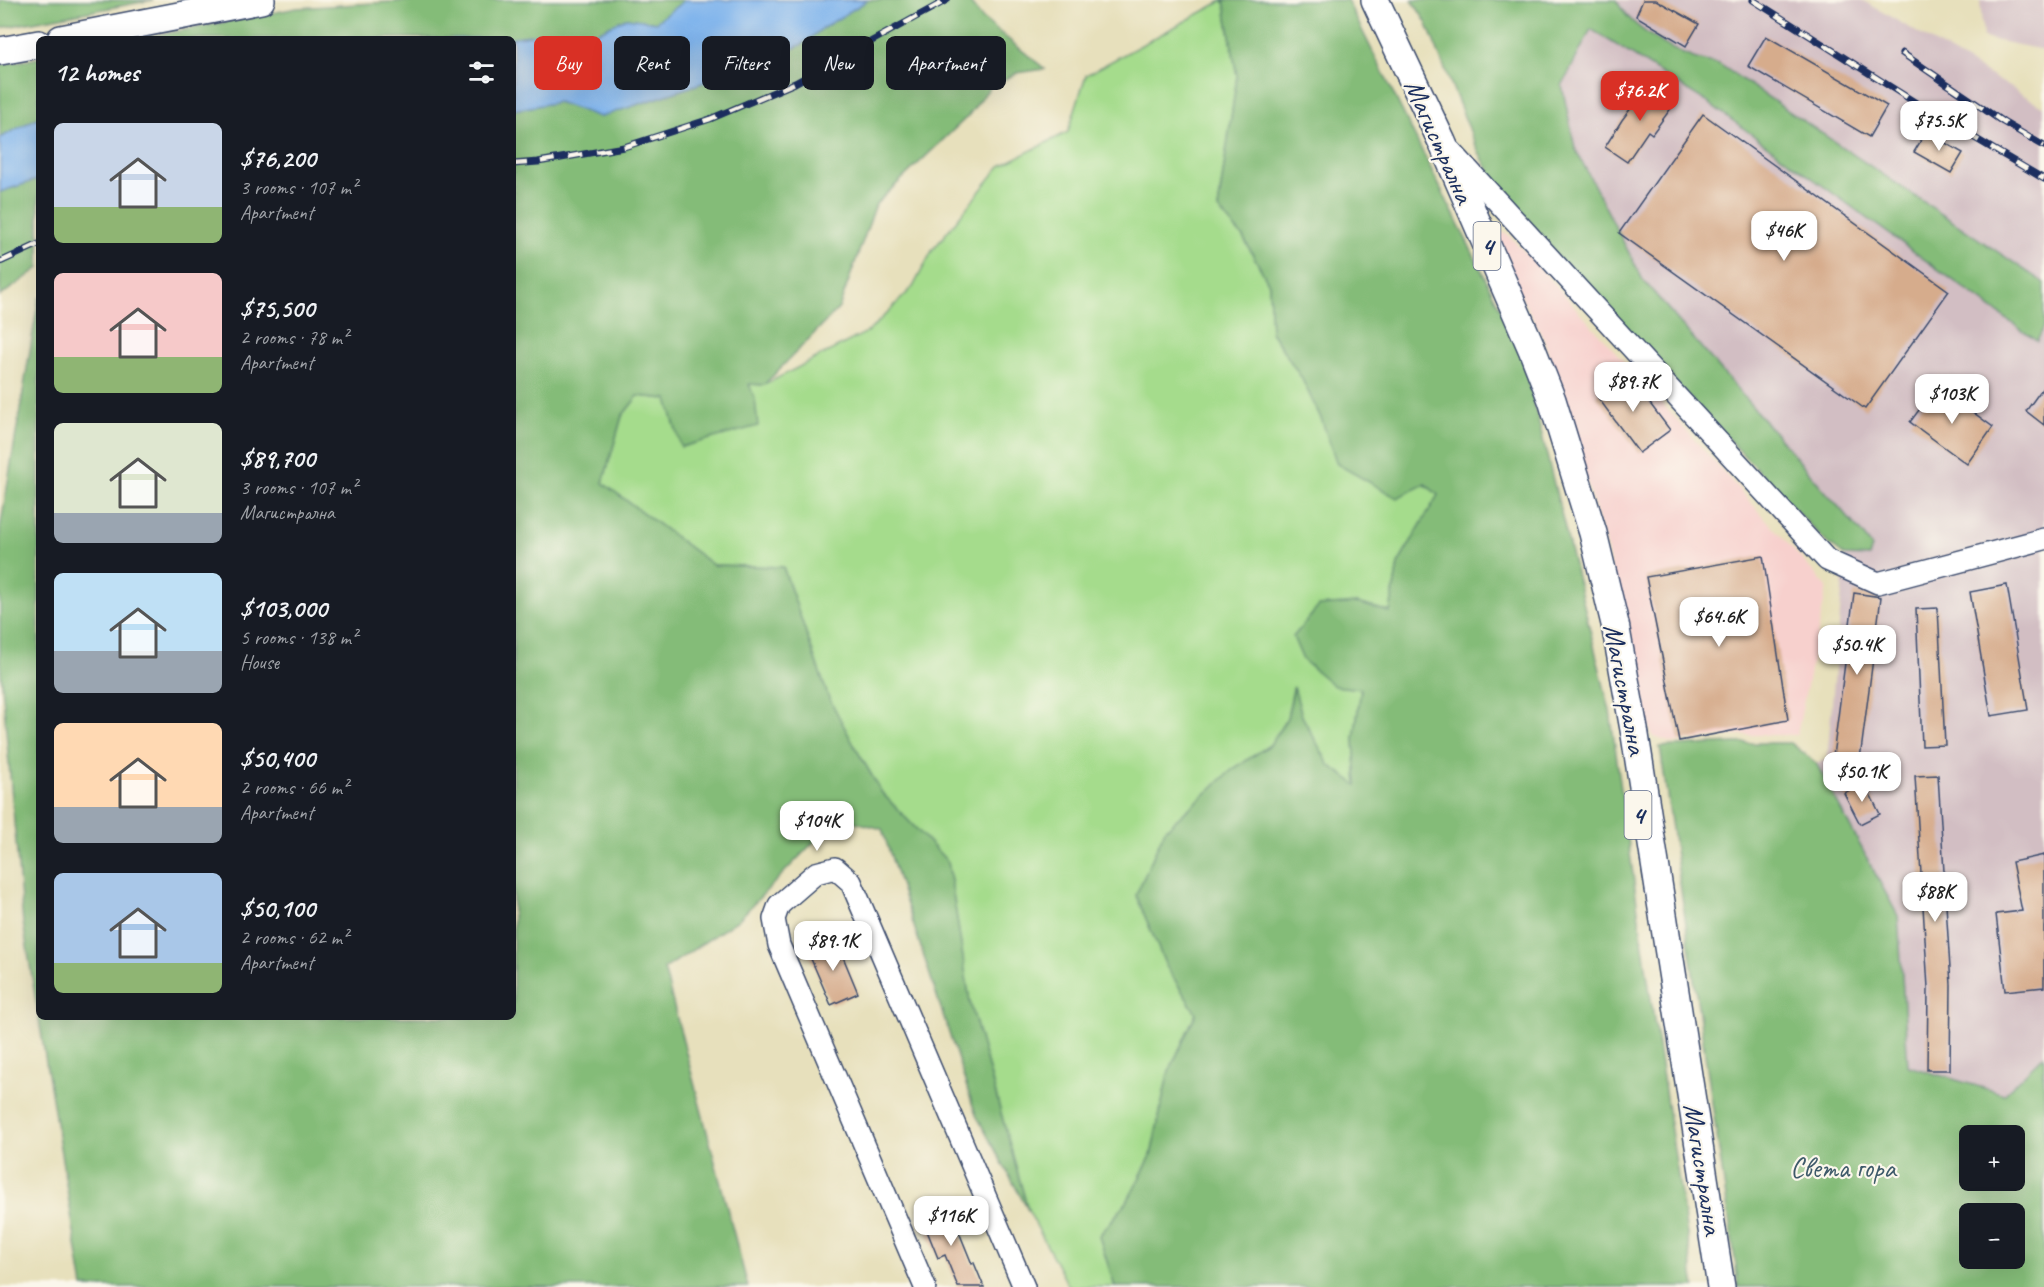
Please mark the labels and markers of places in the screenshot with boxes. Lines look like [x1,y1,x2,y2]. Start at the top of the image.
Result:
pin: $76.2K [1591,71,1689,122]
pin: $75.5K [1890,101,1988,152]
pin: $46K [1748,211,1820,262]
pin: $89.7K [1584,362,1682,413]
pin: $103K [1910,374,1994,425]
pin: $64.6K [1670,597,1768,648]
pin: $50.4K [1808,625,1906,676]
pin: $50.1K [1813,752,1911,803]
pin: $104K [775,801,859,852]
pin: $88K [1899,872,1971,923]
pin: $89.1K [784,921,882,972]
pin: $116K [909,1196,993,1247]

